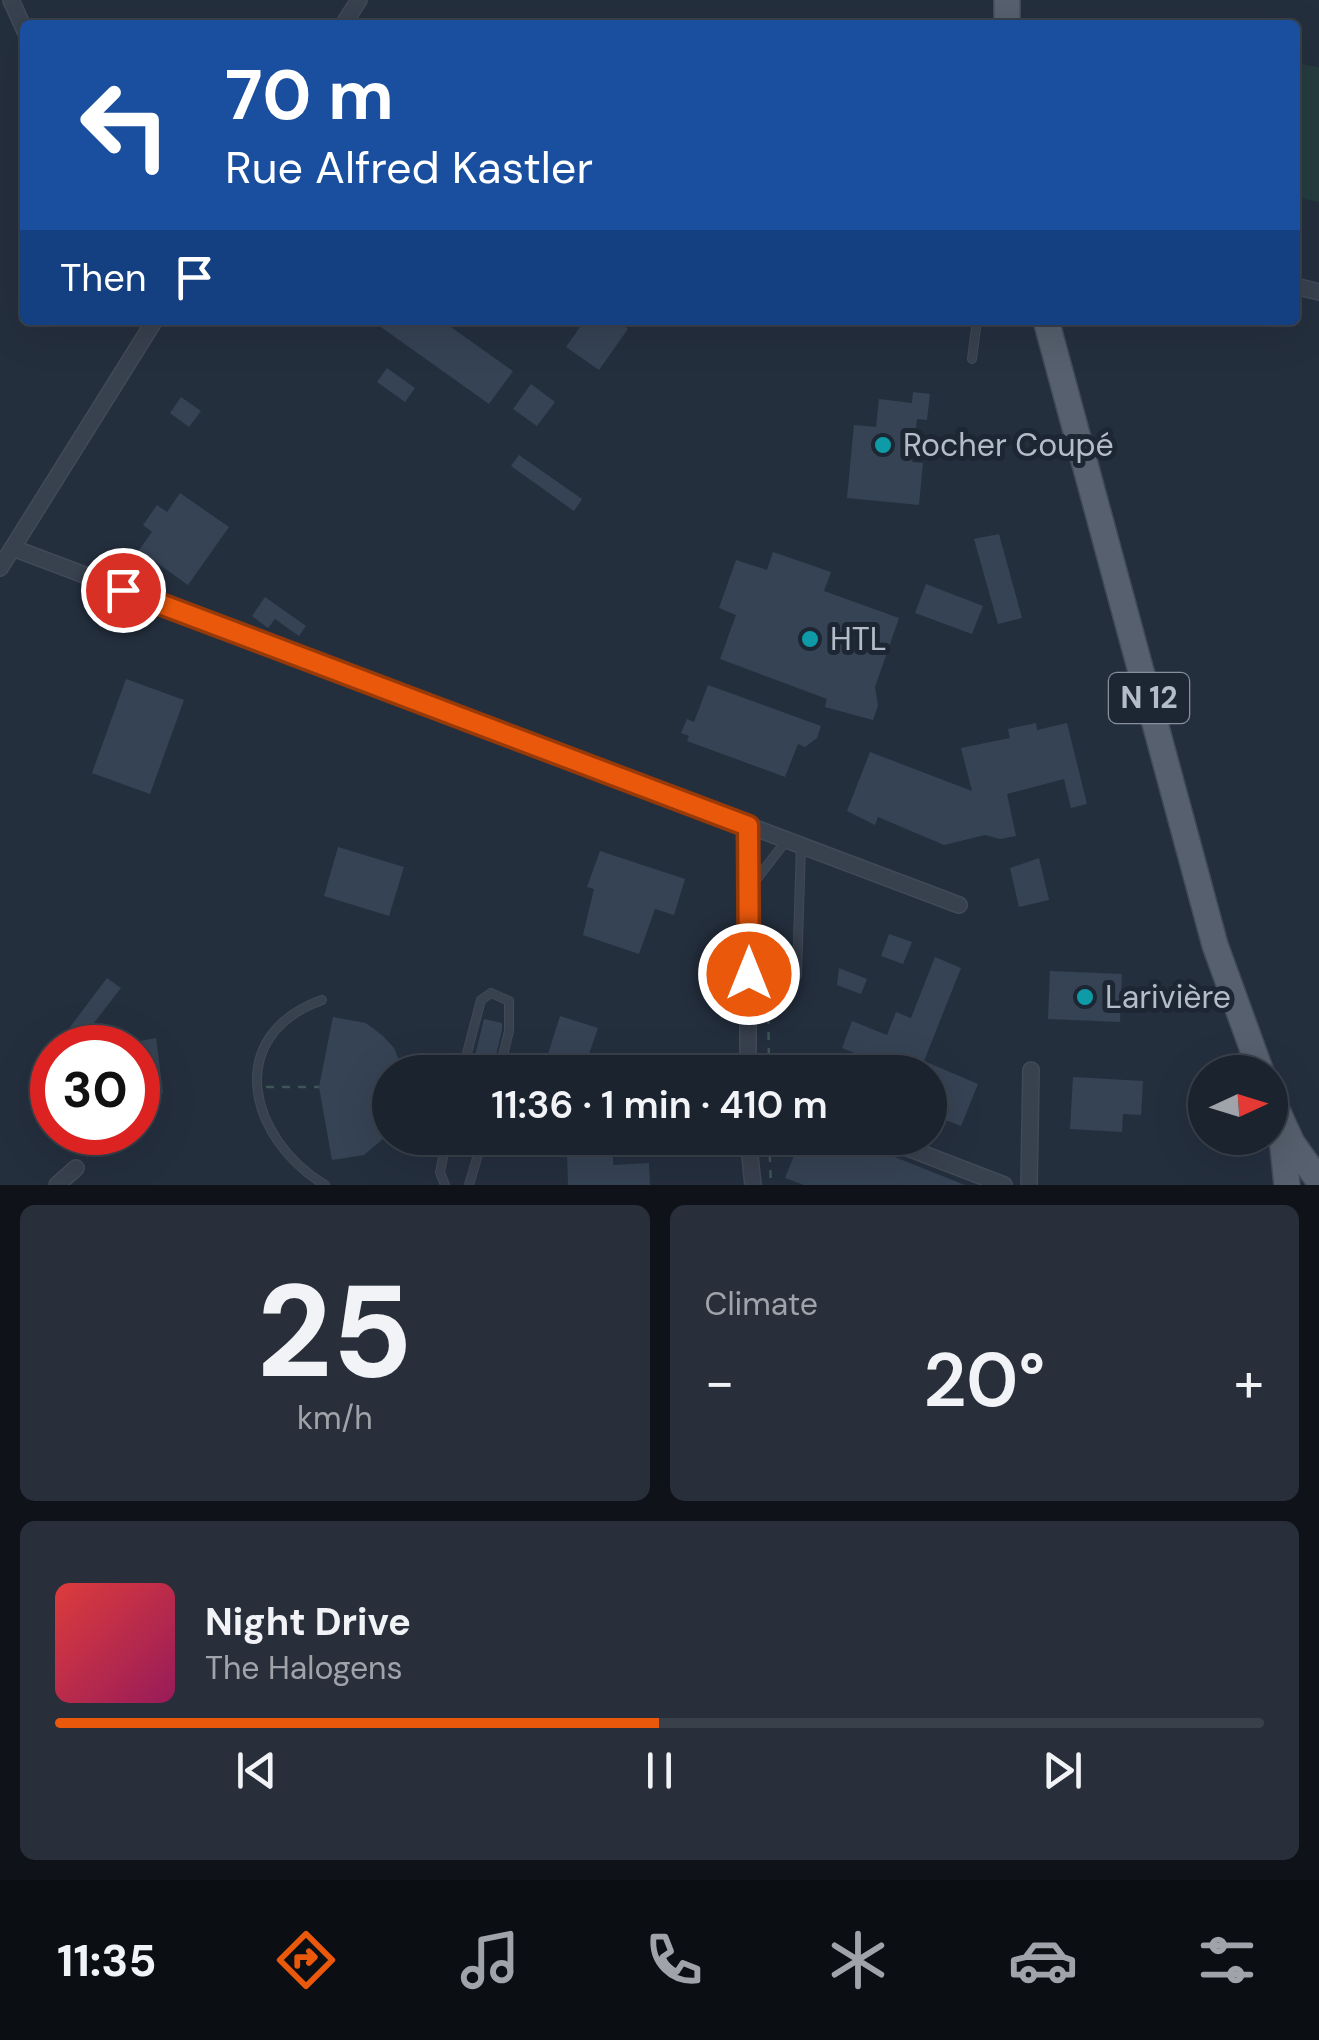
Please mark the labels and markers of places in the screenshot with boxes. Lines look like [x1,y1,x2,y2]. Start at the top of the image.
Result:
place label: Rocher Coupé [903,424,1114,466]
marker: Rocher Coupé [872,434,894,456]
pin [81,548,166,633]
place label: HTL [830,618,887,660]
marker: HTL [799,628,821,650]
place label: Larivière [1105,976,1231,1018]
marker: Larivière [1074,986,1096,1008]

